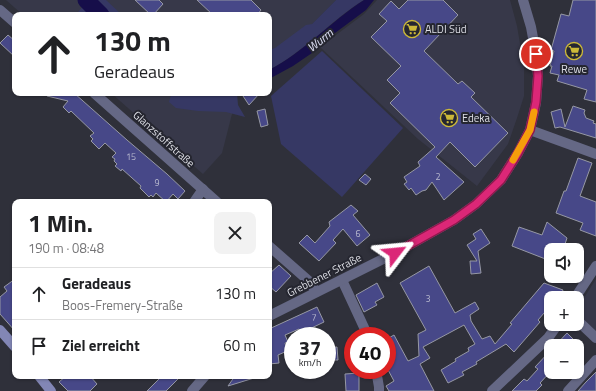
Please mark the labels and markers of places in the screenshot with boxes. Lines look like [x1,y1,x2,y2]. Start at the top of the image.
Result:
supermarket icon: ALDI Süd [402,19,422,39]
place label: ALDI Süd [425,21,467,37]
pin [519,37,553,71]
supermarket icon: Rewe [564,41,584,61]
place label: Rewe [561,61,587,77]
supermarket icon: Edeka [439,108,459,128]
place label: Edeka [462,110,491,126]

